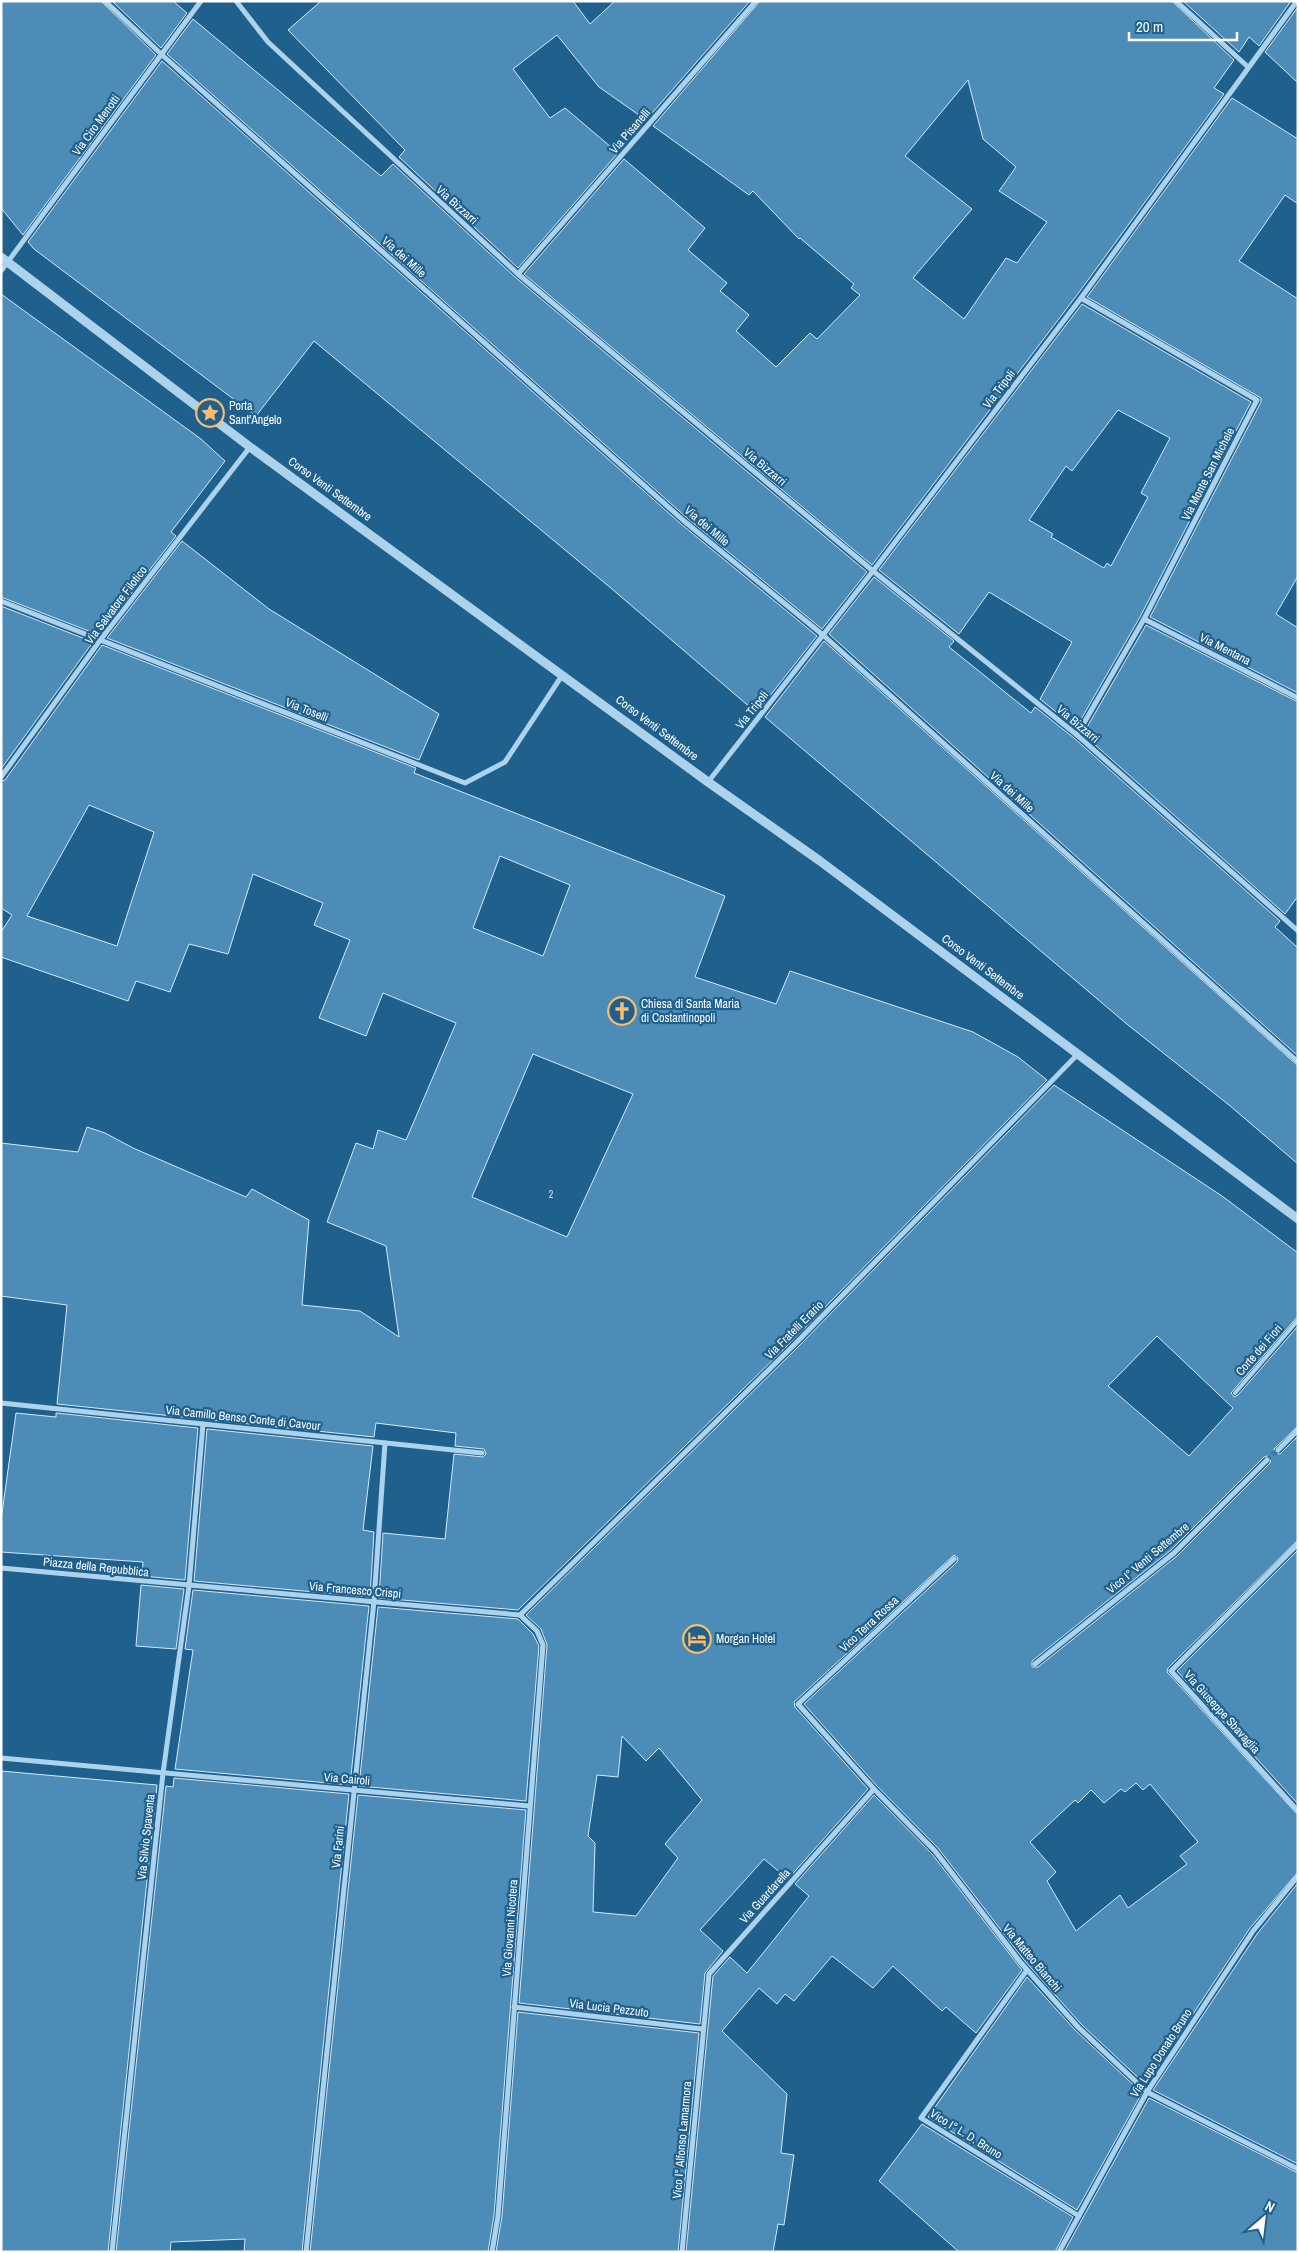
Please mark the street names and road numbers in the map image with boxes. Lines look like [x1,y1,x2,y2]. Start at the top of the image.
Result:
street label: Via Ciro Menotti [69,91,123,159]
street label: Via Pisanelli [606,105,654,157]
street label: Via Bizzarri [433,182,481,228]
street label: Via dei Mille [378,233,430,281]
street label: Via Tripoli [979,366,1019,412]
street label: Via Monte San Michele [1178,425,1238,523]
street label: Via Bizzarri [740,444,790,490]
street label: Corso Venti Settembre [285,453,375,525]
street label: Via dei Mille [681,502,733,550]
street label: Via Salvatore Filotico [81,563,151,647]
street label: Via Mentana [1197,629,1254,669]
street label: Via Tripoli [732,687,772,733]
street label: Corso Venti Settembre [612,692,702,764]
street label: Via Toselli [283,694,331,726]
street label: Via Bizzarri [1053,701,1103,747]
street label: Via dei Mille [986,768,1038,816]
street label: Corso Venti Settembre [938,931,1028,1003]
street label: Via Fratelli Erario [761,1297,827,1363]
street label: Corte dei Fiori [1232,1321,1286,1379]
street label: Via Camillo Benso Conte di Cavour [165,1402,322,1434]
street label: Vico I° Venti Settembre [1103,1519,1193,1597]
street label: Piazza della Repubblica [42,1553,150,1581]
street label: Via Francesco Crispi [308,1578,402,1602]
street label: Vico Terra Rossa [836,1592,902,1655]
street label: Via Giuseppe Sbavaglia [1180,1667,1264,1757]
street label: Via Cairoli [323,1769,371,1789]
street label: Via Silvio Spaventa [134,1793,159,1881]
street label: Via Farini [328,1825,348,1869]
street label: Via Guardarella [736,1865,794,1927]
street label: Via Giovanni Nicotera [499,1878,521,1977]
street label: Via Matteo Bianchi [999,1921,1065,1995]
street label: Via Lucia Pezzuto [568,1995,650,2021]
street label: Via Lupo Donato Bruno [1126,2006,1196,2100]
street label: Vico I° Alfonso Lamarmora [669,2080,695,2199]
street label: Vico I° L. D. Bruno [927,2105,1005,2163]

